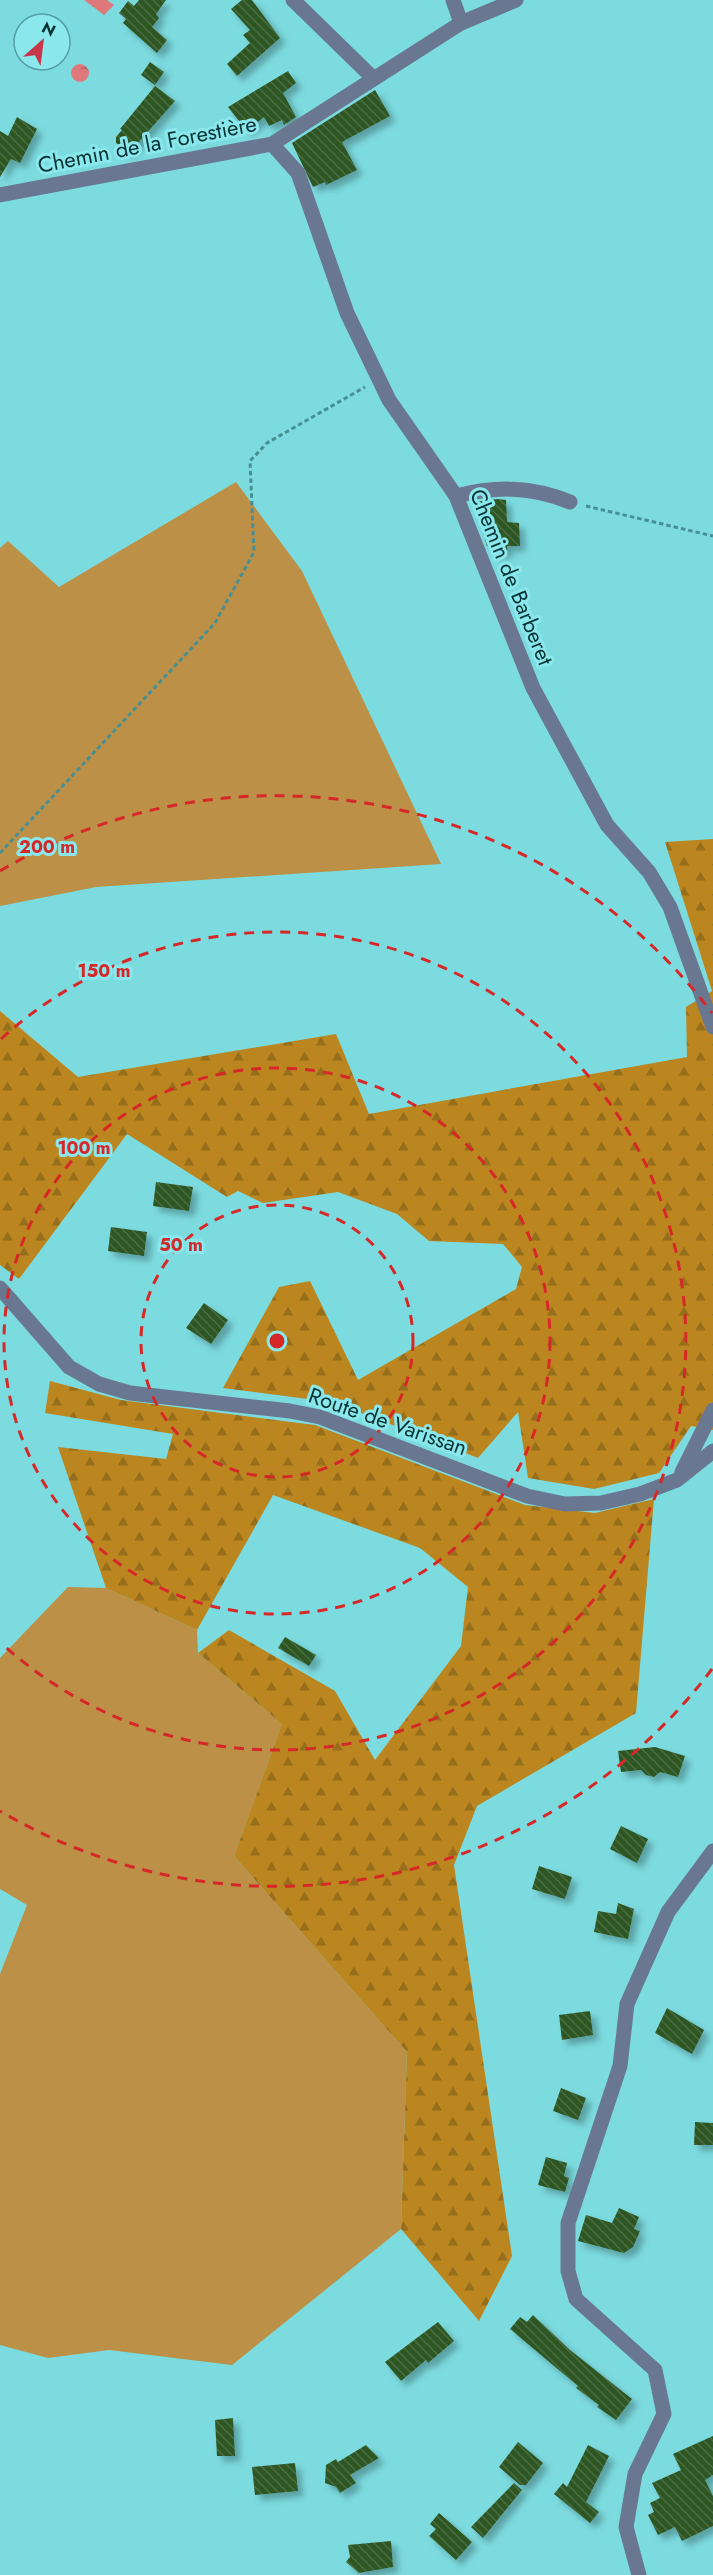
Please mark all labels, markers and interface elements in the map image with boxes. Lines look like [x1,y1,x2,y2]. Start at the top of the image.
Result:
north arrow [12,12,72,72]
text: N [38,16,60,42]
street label: Chemin de la Forestière [35,107,259,181]
street label: Chemin de Barberet [462,484,562,671]
text: 200 m [19,834,75,860]
text: 150 m [78,958,130,984]
text: 100 m [57,1135,111,1161]
text: 50 m [159,1232,203,1258]
centre of rings [267,1331,287,1351]
street label: Route de Varissan [304,1379,472,1463]

